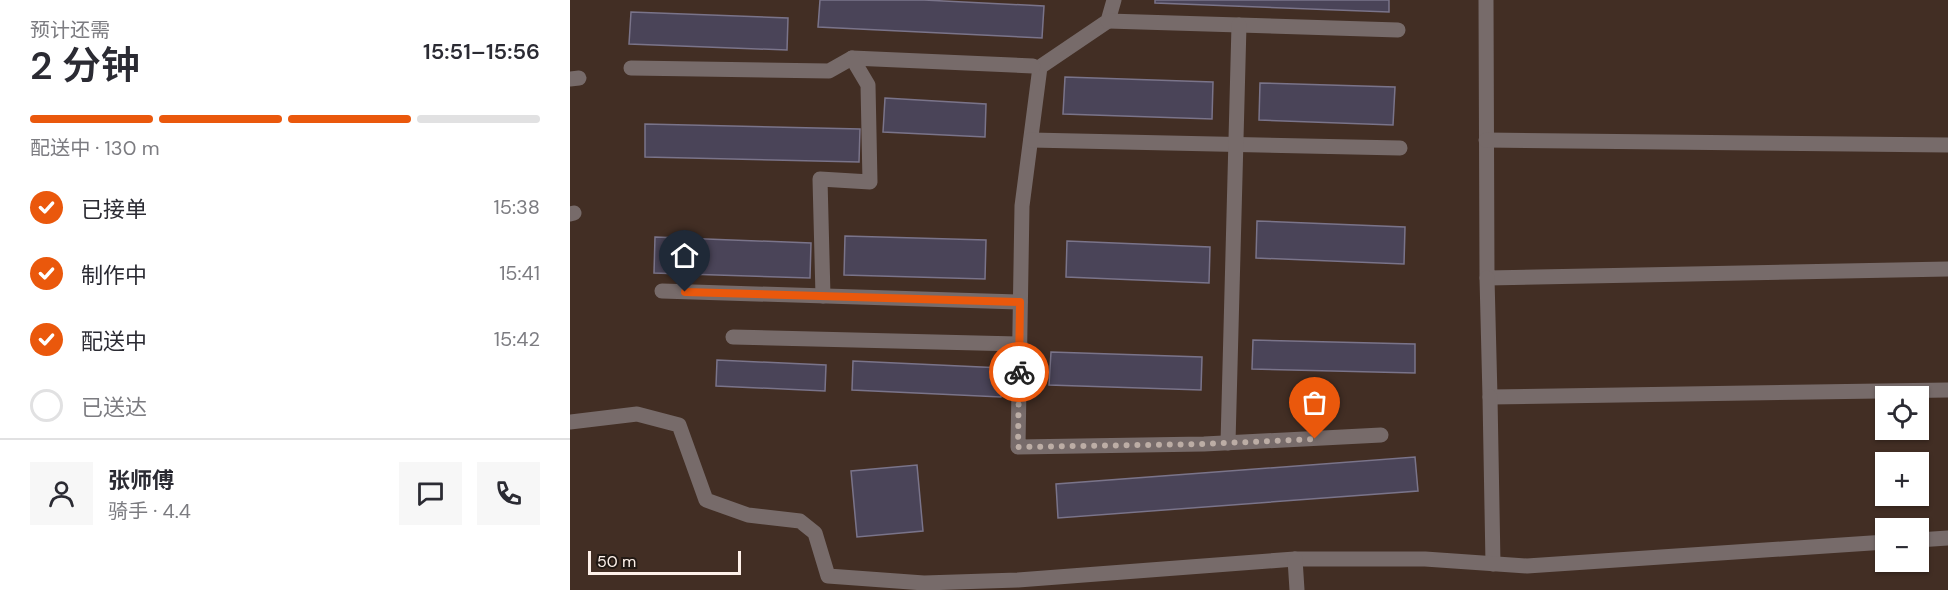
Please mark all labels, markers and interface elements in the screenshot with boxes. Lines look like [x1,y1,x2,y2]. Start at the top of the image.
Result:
text: 预计还需 [30,17,110,43]
text: 15:51–15:56 [423,37,540,66]
text: 2 分钟 [30,40,140,91]
text: 配送中 · 130 m [30,135,159,161]
icon: check [30,191,63,224]
text: 15:38 [494,194,540,220]
text: 已接单 [81,195,147,224]
pin [659,230,710,292]
icon: home [668,239,701,272]
icon: check [30,257,63,290]
text: 15:41 [499,260,540,286]
text: 制作中 [81,261,147,290]
icon: check [30,323,63,356]
text: 15:42 [494,326,540,352]
text: 配送中 [81,327,147,356]
courier [989,342,1049,402]
icon: bike [1003,356,1036,389]
pin [1289,377,1340,439]
icon: bag [1298,386,1331,419]
map controls [1875,386,1929,572]
button: locate [1875,386,1929,440]
text: 已送达 [81,393,147,422]
button: + [1875,452,1929,506]
button: person [30,462,93,525]
button: chat [399,462,462,525]
button: phone [477,462,540,525]
text: 张师傅 [108,466,174,495]
text: 骑手 · 4.4 [108,498,191,524]
button: − [1875,518,1929,572]
scale bar [588,548,741,576]
text: 50 m [597,551,636,572]

